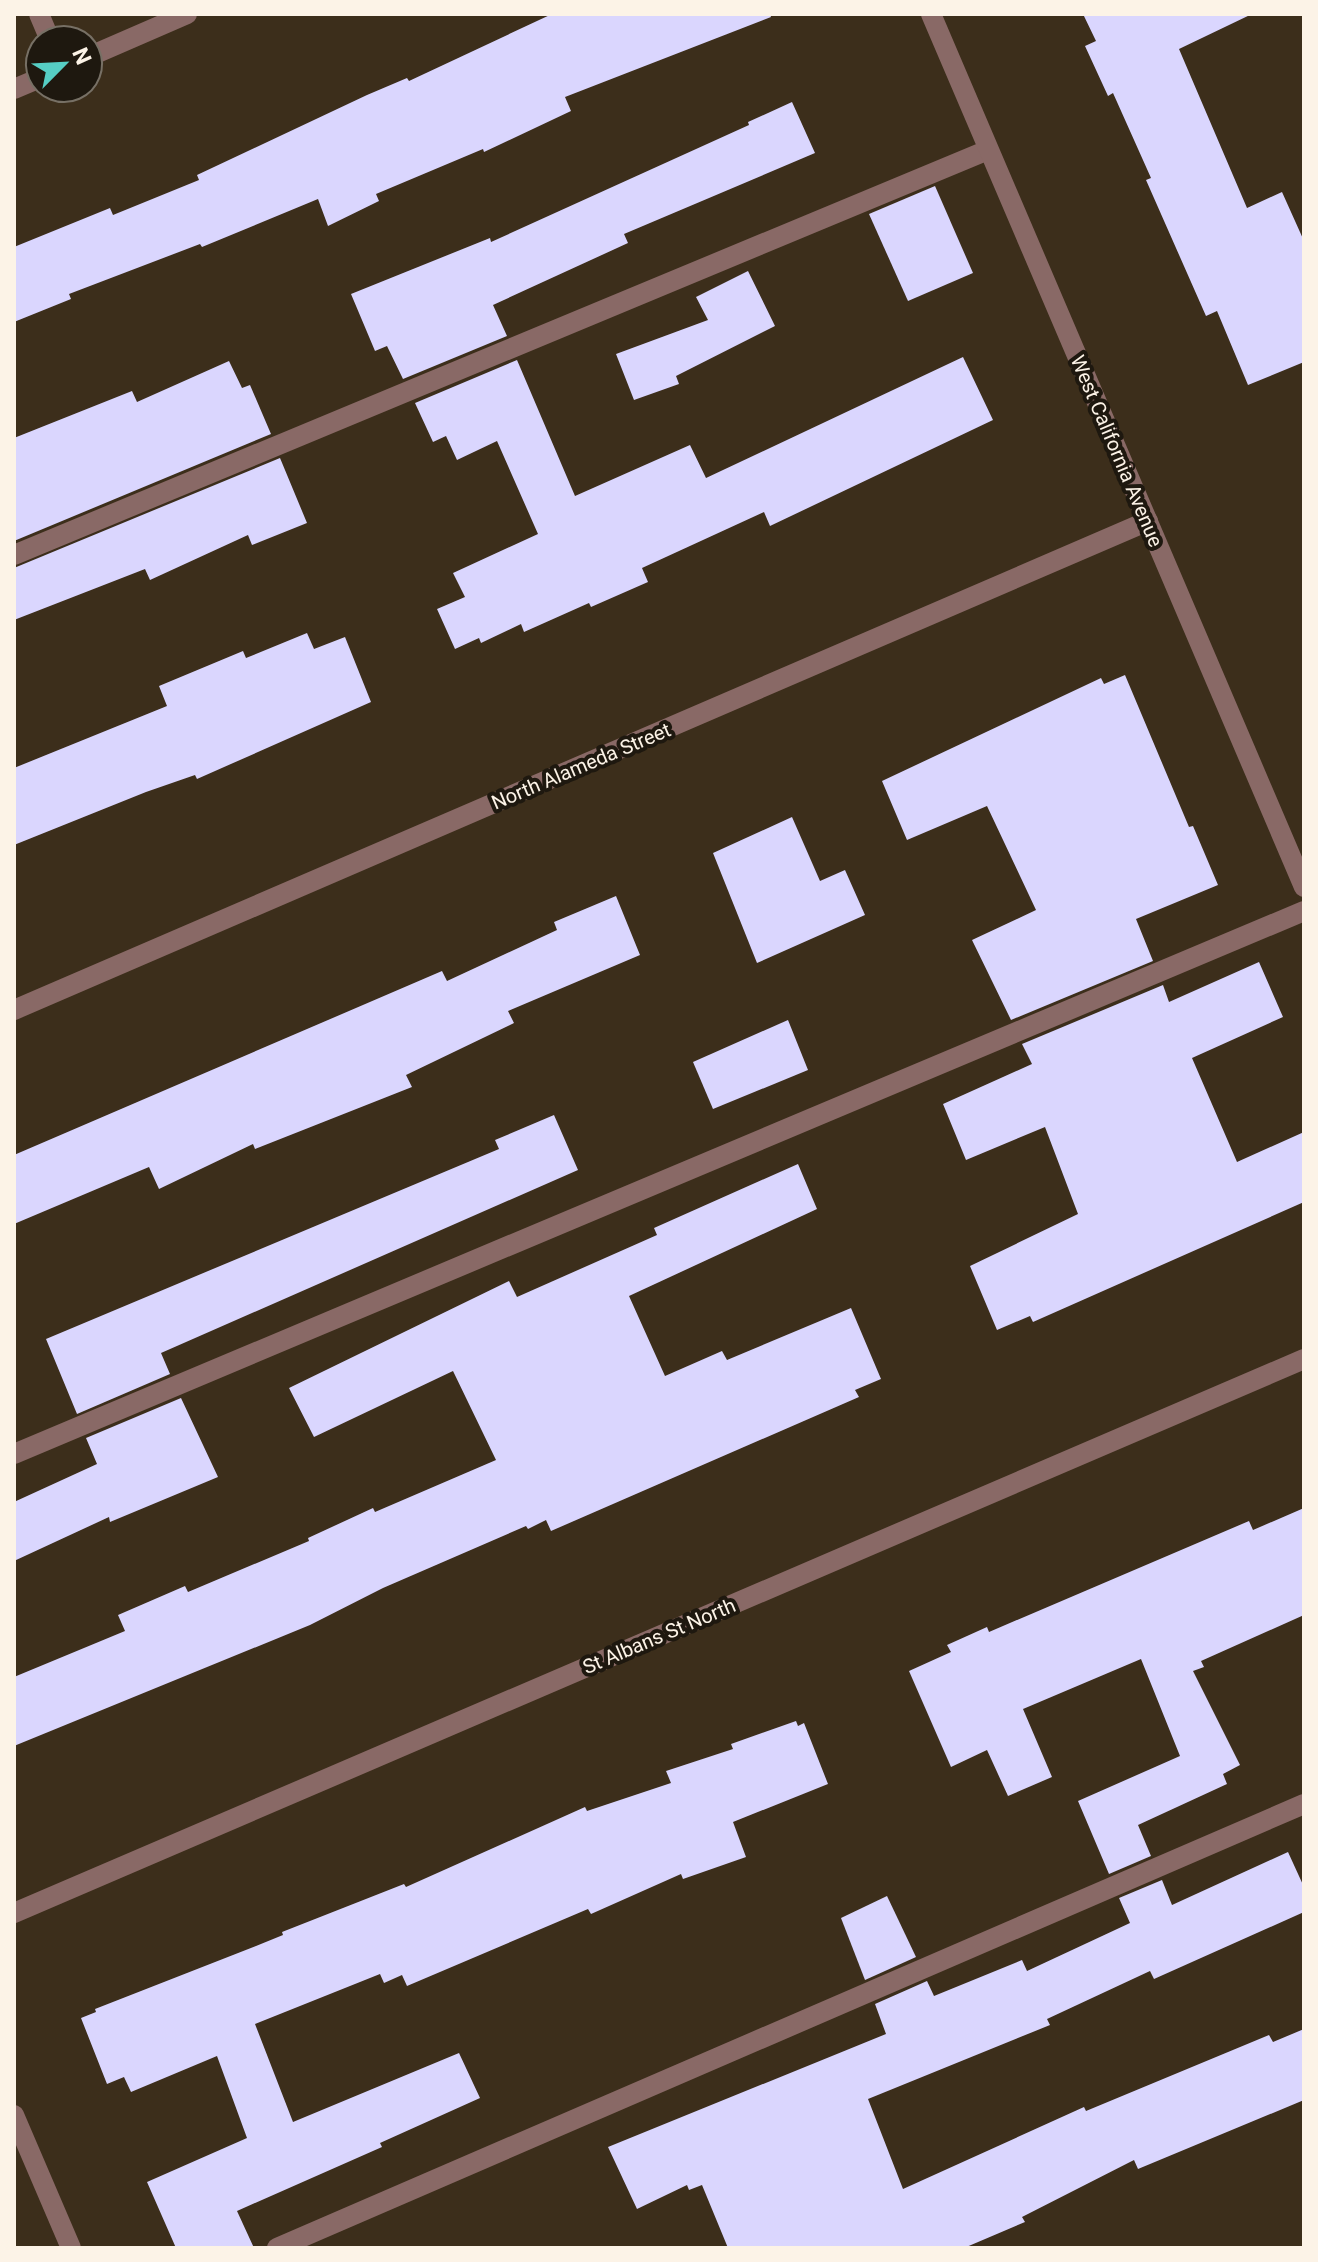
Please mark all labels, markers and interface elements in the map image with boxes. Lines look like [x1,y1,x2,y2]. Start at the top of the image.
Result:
north arrow [24,24,104,104]
text: N [67,44,96,68]
street label: West California Avenue [1066,352,1168,550]
street label: North Alameda Street [488,717,674,815]
street label: St Albans St North [579,1593,739,1679]

